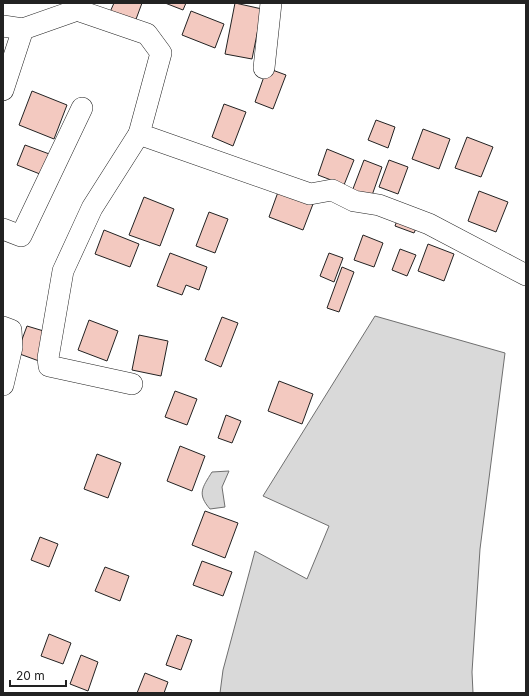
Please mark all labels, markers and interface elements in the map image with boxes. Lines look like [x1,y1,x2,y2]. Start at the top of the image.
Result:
scale bar [10,662,66,688]
text: 20 m [16,668,45,683]

